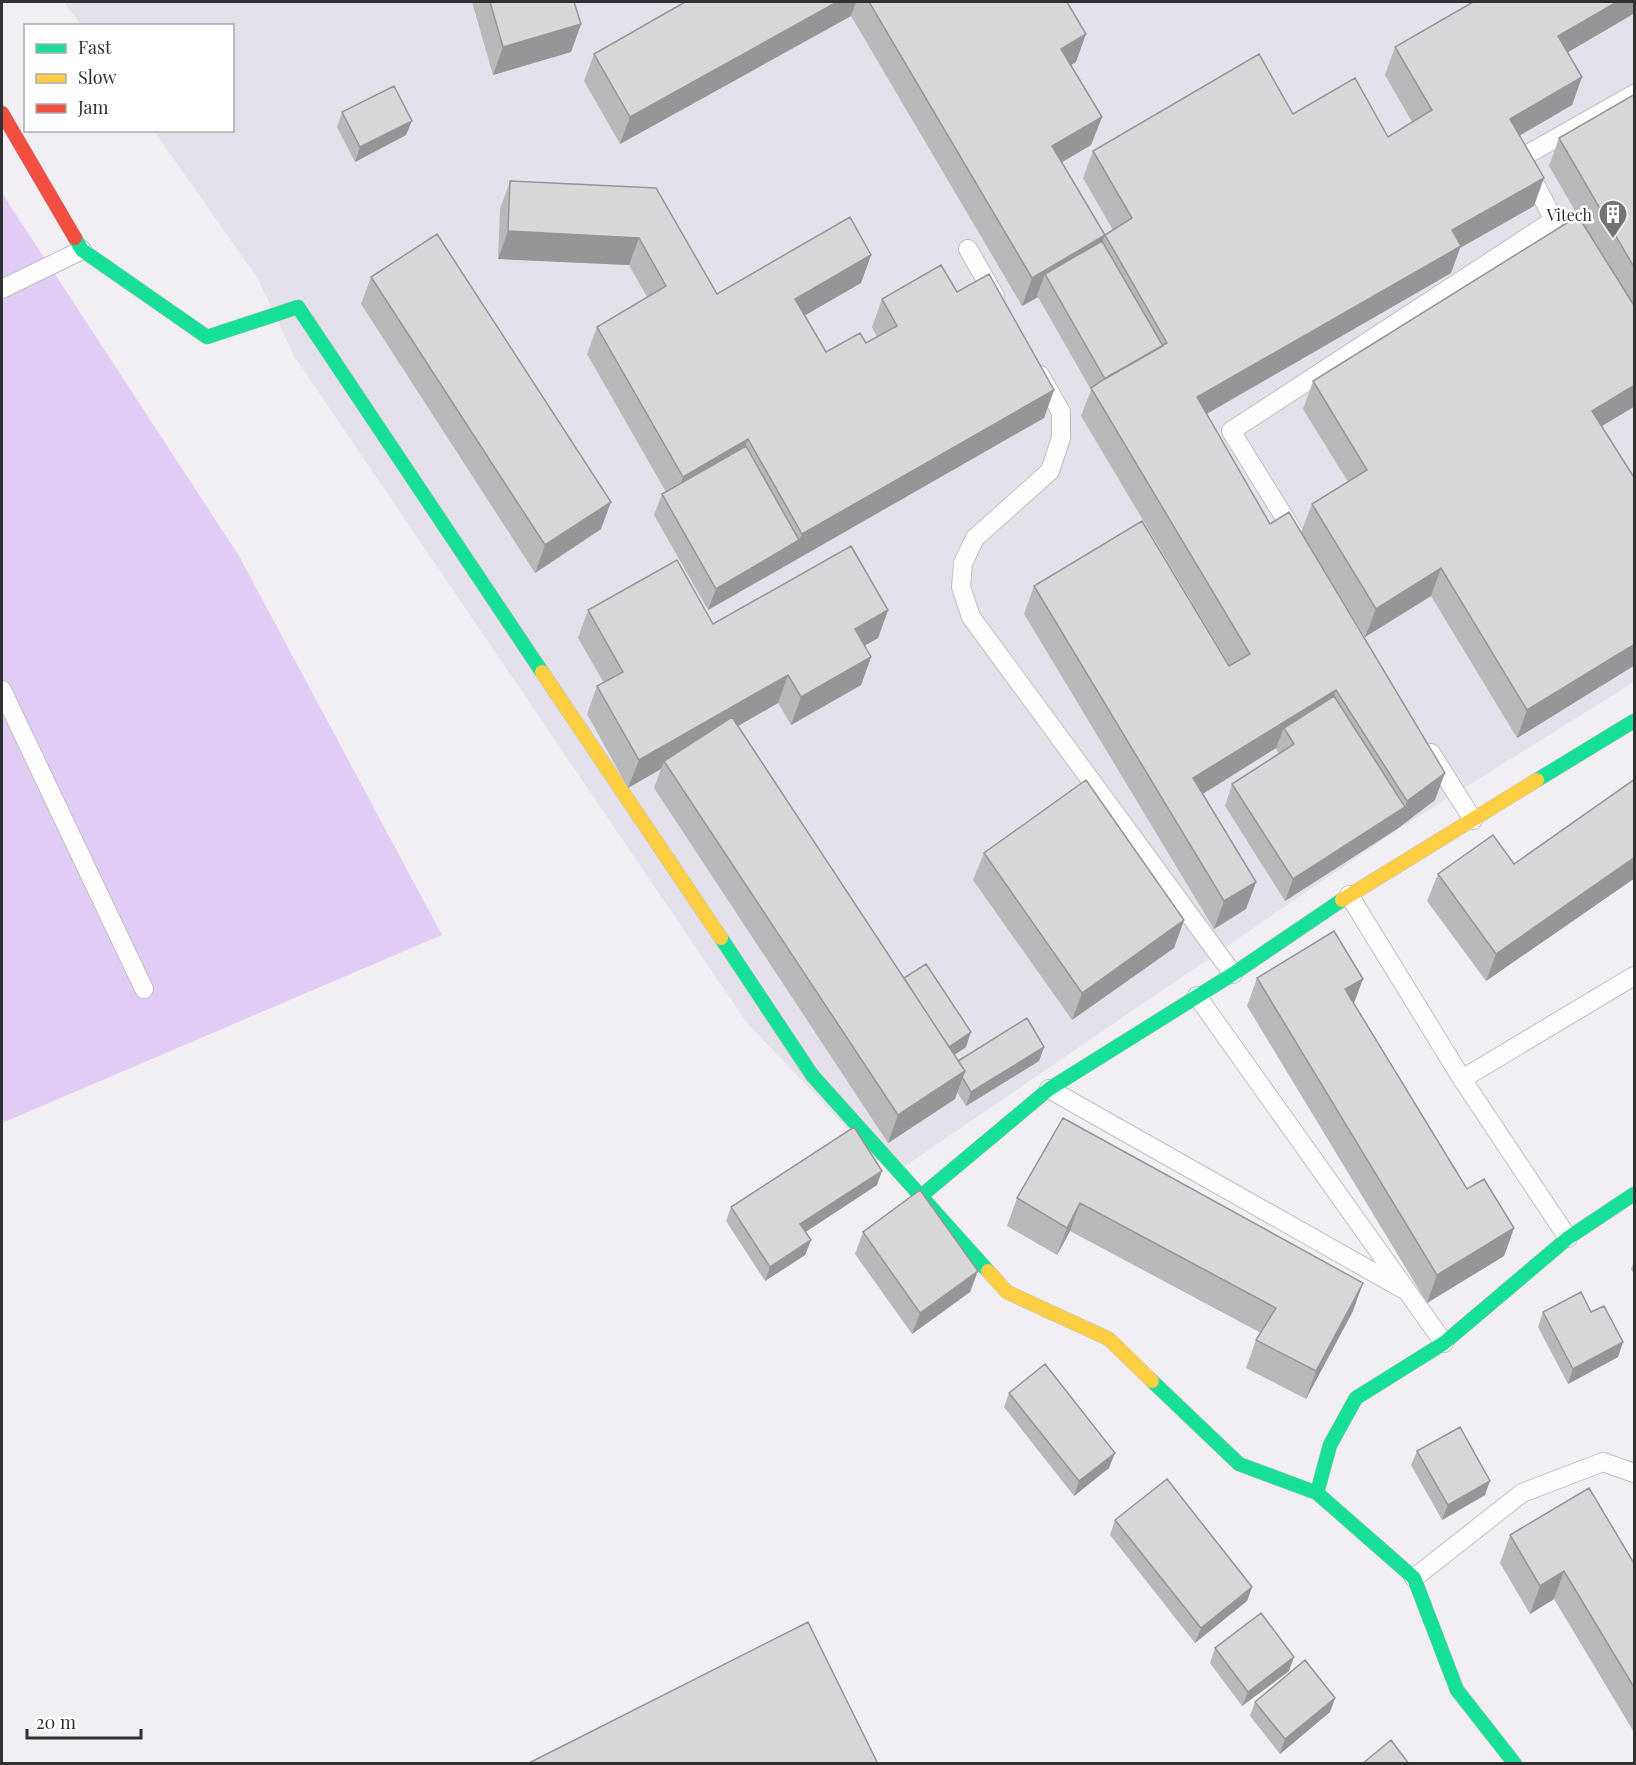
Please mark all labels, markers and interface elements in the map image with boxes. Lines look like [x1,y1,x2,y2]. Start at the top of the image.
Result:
legend [24,24,234,132]
text: Fast [78,35,112,59]
text: Slow [78,65,116,89]
text: Jam [77,95,108,119]
building icon: Vitech [1597,198,1629,240]
place label: Vitech [1546,204,1593,225]
scale bar [27,1702,141,1740]
text: 20 m [36,1710,76,1734]

